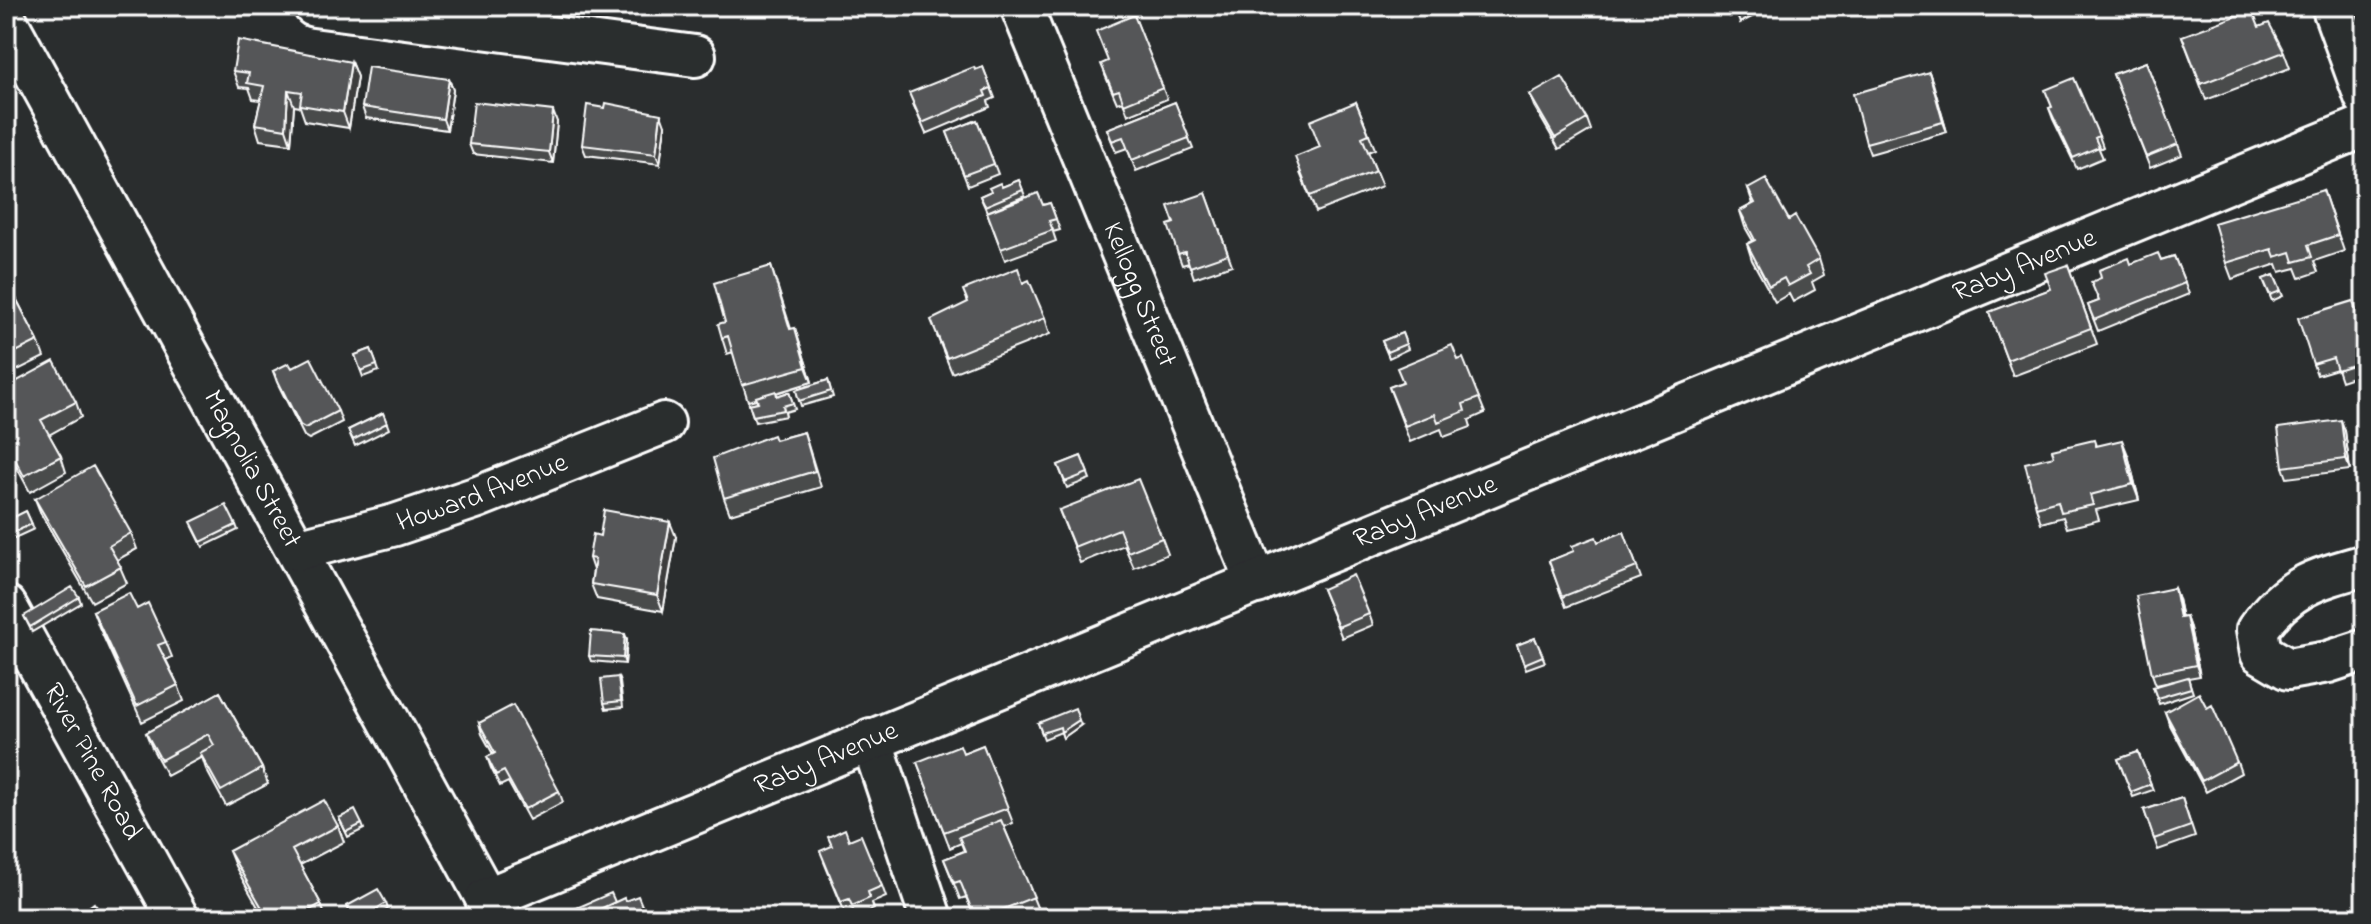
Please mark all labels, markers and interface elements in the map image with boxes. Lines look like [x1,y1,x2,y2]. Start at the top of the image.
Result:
street label: Kellogg Street [1091,216,1187,373]
street label: Raby Avenue [1947,218,2103,314]
street label: Magnolia Street [192,383,312,556]
street label: Howard Avenue [391,443,574,543]
street label: Raby Avenue [1348,464,1504,560]
street label: River Pine Road [32,676,152,848]
street label: Raby Avenue [748,711,905,807]

